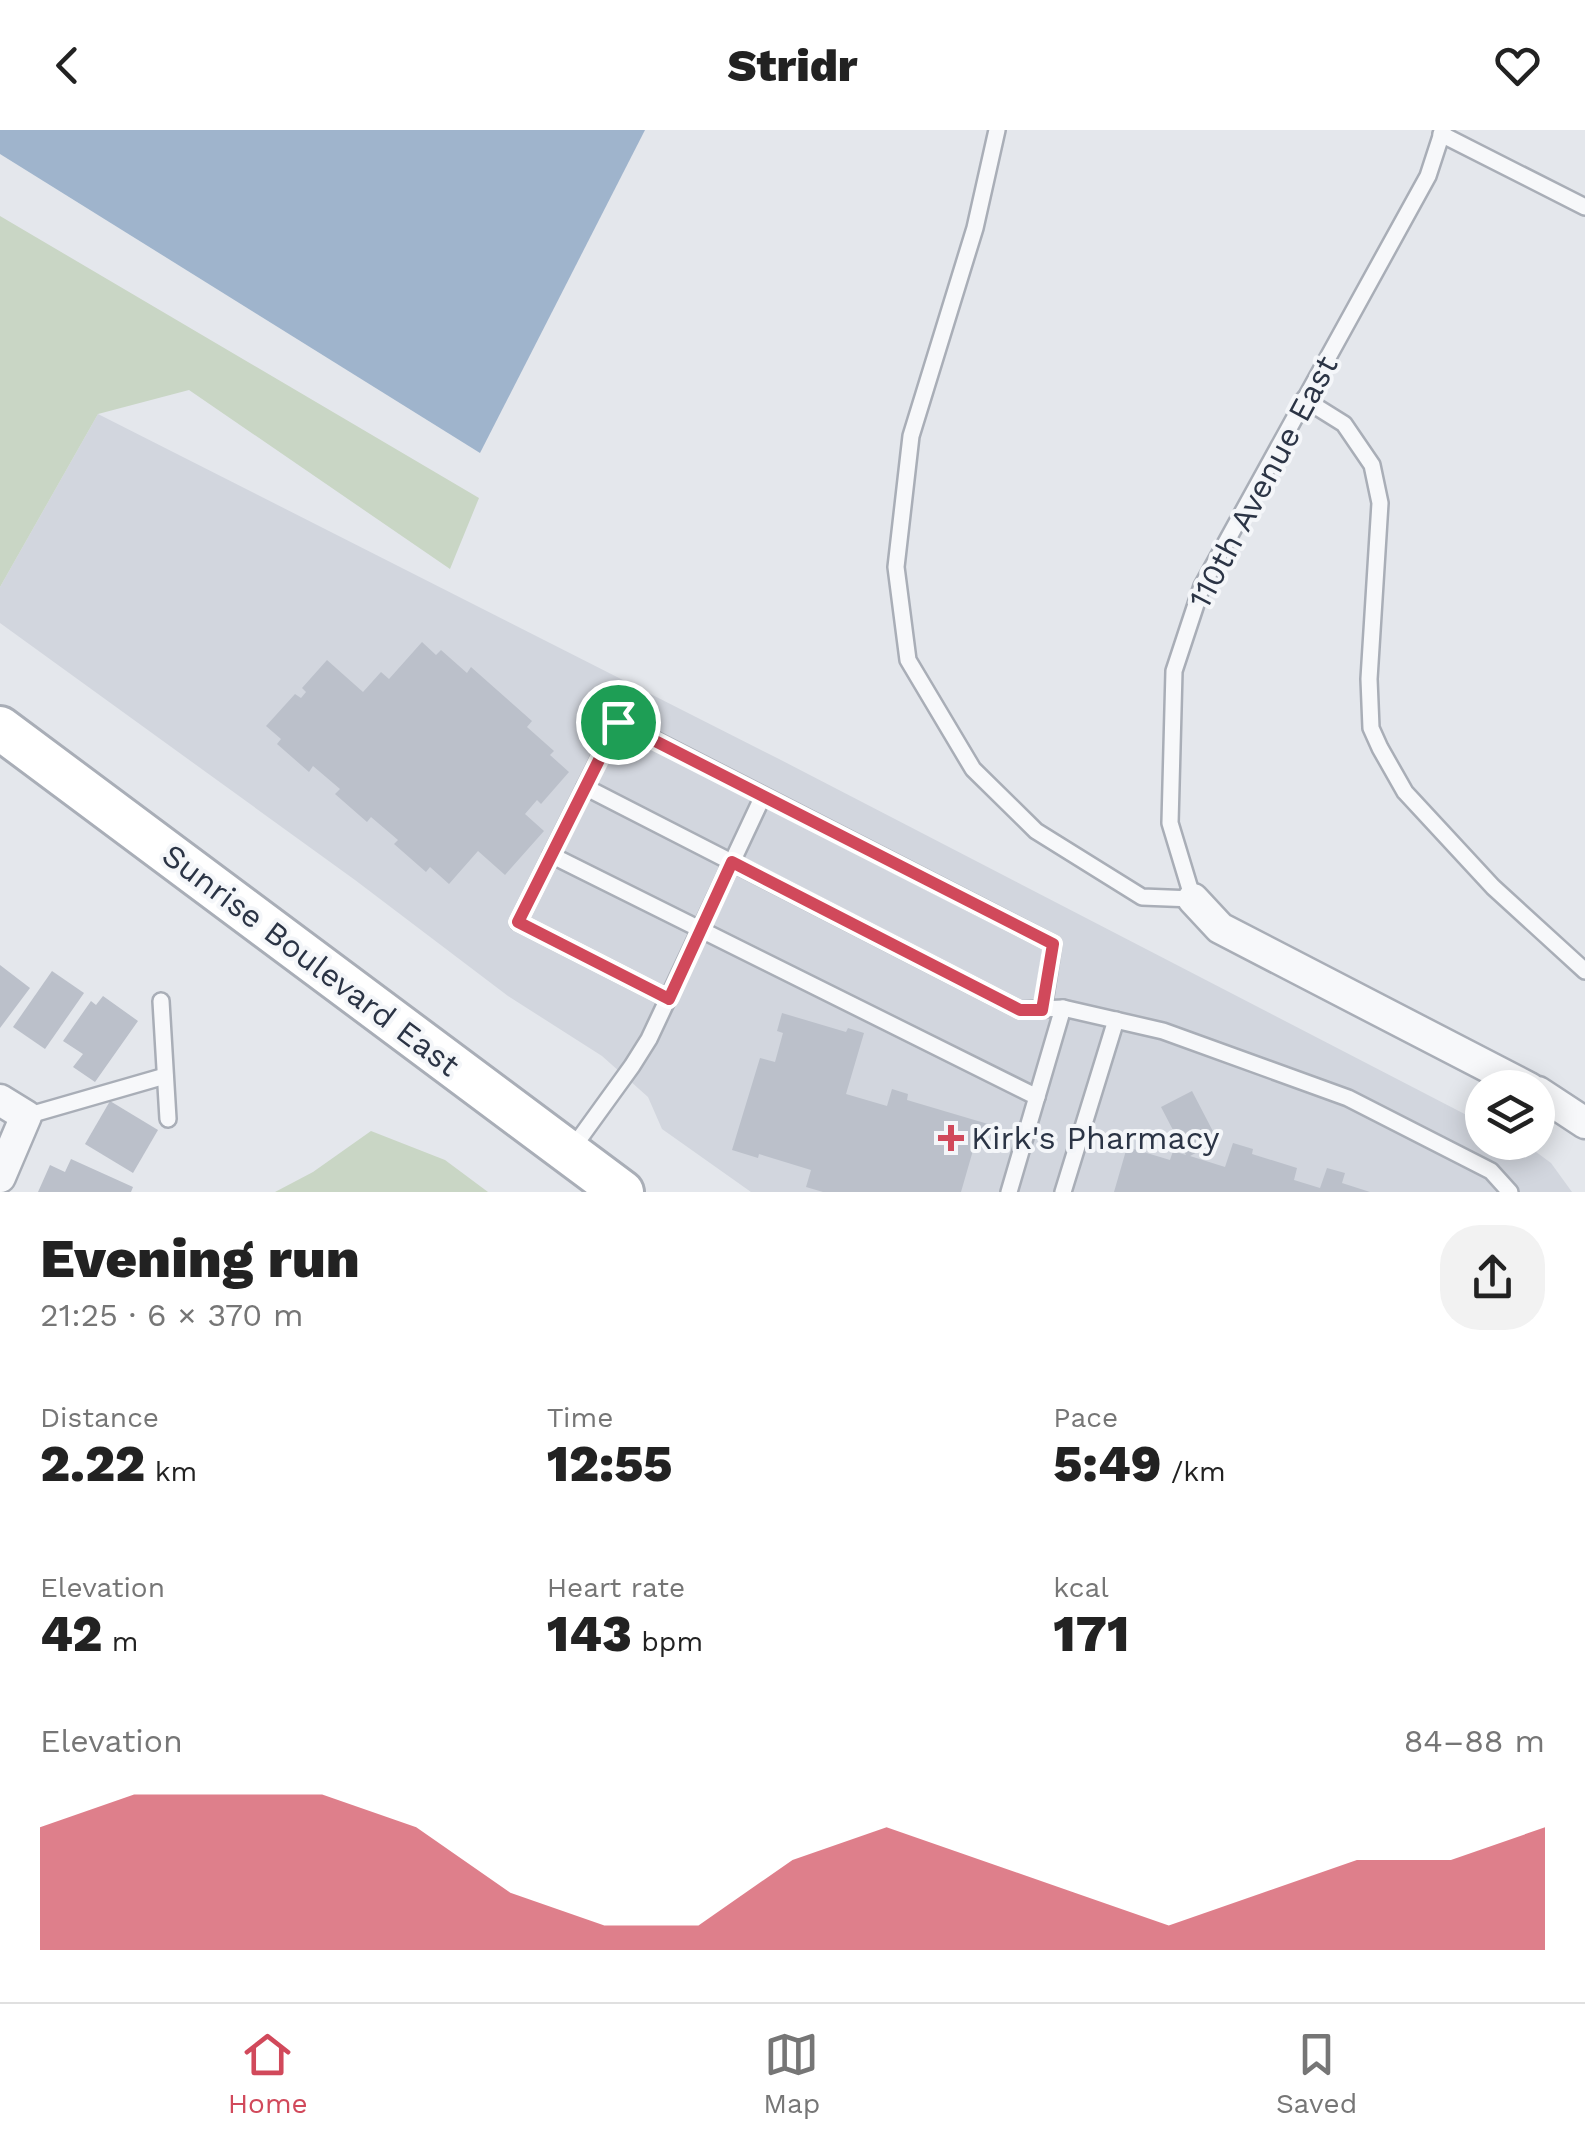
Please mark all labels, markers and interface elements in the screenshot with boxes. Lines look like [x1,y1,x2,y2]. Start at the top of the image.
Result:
icon: back [40,38,95,93]
icon: heart [1490,38,1545,93]
text: Stridr [727,39,858,92]
street label: 110th Avenue East [1180,349,1346,615]
pin [576,680,661,765]
icon: arrive [591,695,646,750]
street label: Sunrise Boulevard East [155,836,467,1084]
map controls [1465,1070,1555,1160]
button: layers [1465,1070,1555,1160]
place label: Kirk's Pharmacy [971,1119,1220,1157]
marker: Kirk's Pharmacy [940,1127,962,1149]
button: share [1440,1225,1545,1330]
text: Evening run [40,1226,360,1290]
text: 21:25 · 6 × 370 m [40,1296,304,1334]
text: Distance [40,1401,159,1434]
text: Time [547,1401,613,1434]
text: Pace [1053,1401,1118,1434]
text: 2.22 [40,1434,145,1493]
text: 12:55 [547,1434,673,1493]
text: 5:49 [1053,1434,1161,1493]
text: km [145,1455,197,1488]
text: /km [1161,1455,1226,1488]
text: Elevation [40,1571,165,1604]
text: Heart rate [547,1571,685,1604]
text: kcal [1053,1571,1109,1604]
text: 42 [40,1604,102,1663]
text: 143 [547,1604,632,1663]
text: 171 [1053,1604,1129,1663]
text: m [102,1625,138,1658]
text: bpm [632,1625,703,1658]
text: Elevation [40,1722,183,1760]
text: 84–88 m [1404,1722,1545,1760]
tab: Home [228,2027,308,2120]
tab: Map [763,2027,820,2120]
tab: Saved [1276,2027,1357,2120]

